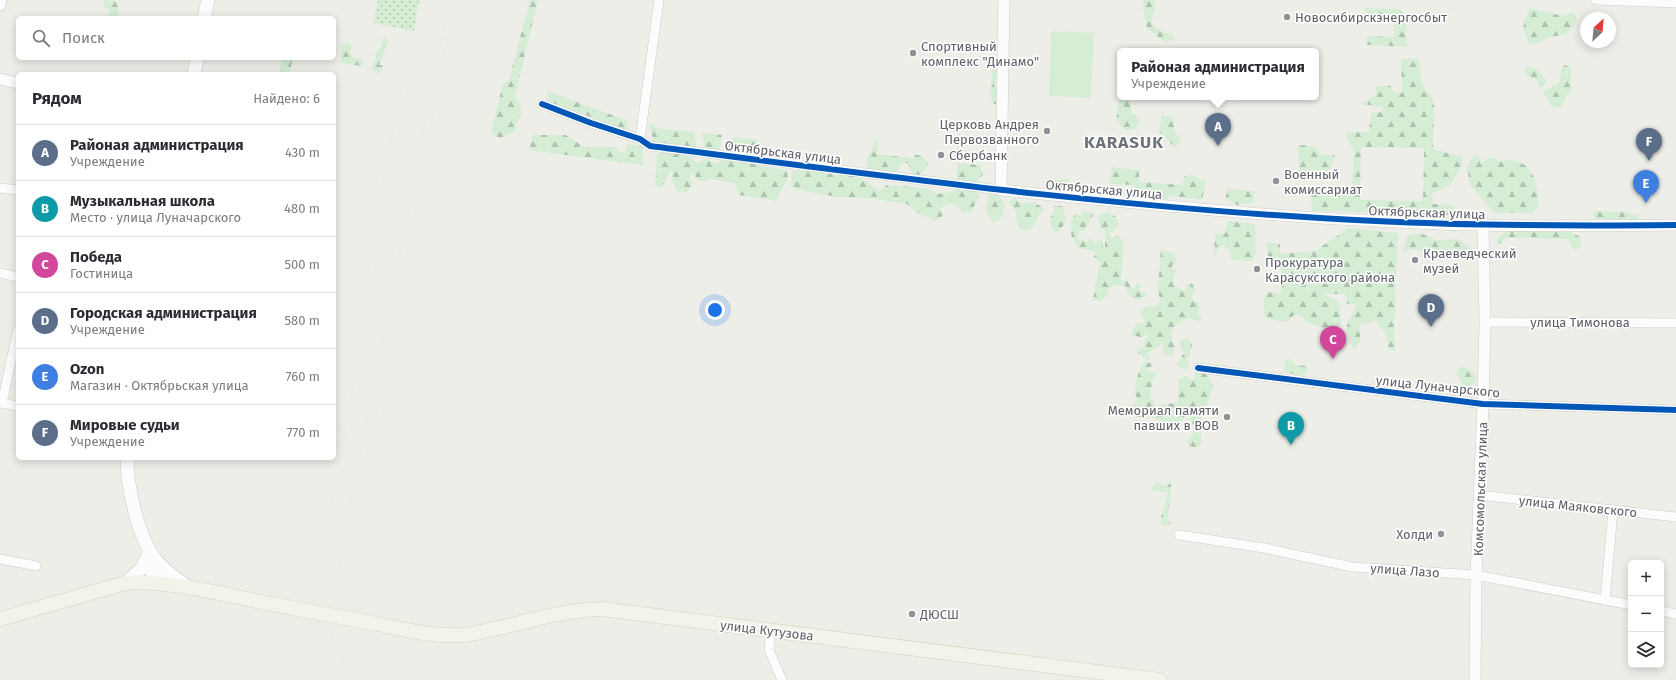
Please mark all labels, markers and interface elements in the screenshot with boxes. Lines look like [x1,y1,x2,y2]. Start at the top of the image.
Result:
place label: Новосибирскэнергосбыт [1295,10,1447,25]
marker: Новосибирскэнергосбыт [1282,12,1292,22]
north arrow [1580,12,1616,48]
search box [16,16,336,60]
icon: search [30,27,52,49]
text: Поиск [62,29,105,47]
place label: Спортивный комплекс "Динамо" [921,39,1039,69]
marker: Спортивный комплекс "Динамо" [908,48,918,58]
popup [1117,48,1319,100]
text: Районая администрация [1131,58,1305,76]
text: Учреждение [1131,76,1206,91]
text: Рядом [32,88,82,109]
text: Найдено: 6 [253,91,320,106]
pin: A [1205,113,1231,146]
place label: Церковь Андрея Первозванного [940,117,1039,147]
marker: Церковь Андрея Первозванного [1042,126,1052,136]
pin: F [1636,128,1662,161]
district label: KARASUK [1084,132,1164,153]
text: Районая администрация [70,136,244,154]
street label: Октябрьская улица [724,138,842,167]
text: A [41,145,49,160]
text: 430 m [285,145,320,160]
place label: Сбербанк [949,148,1008,163]
marker: Сбербанк [936,150,946,160]
text: Учреждение [70,154,145,169]
place label: Военный комиссариат [1284,167,1362,197]
pin: E [1633,170,1659,203]
marker: Военный комиссариат [1271,176,1281,186]
street label: Октябрьская улица [1045,177,1163,202]
text: Музыкальная школа [70,192,215,210]
text: B [41,201,49,216]
text: 480 m [284,201,320,216]
street label: Октябрьская улица [1368,203,1486,222]
text: Место · улица Луначарского [70,210,241,225]
place label: Краеведческий музей [1423,246,1517,276]
text: Победа [70,248,122,266]
place label: Прокуратура Карасукского района [1265,255,1395,285]
marker: Краеведческий музей [1410,255,1420,265]
text: C [41,257,49,272]
text: 500 m [284,257,320,272]
marker: Прокуратура Карасукского района [1252,264,1262,274]
text: Гостиница [70,266,133,281]
pin: D [1418,294,1444,327]
your location [705,300,725,320]
text: Городская администрация [70,304,257,322]
text: D [41,313,49,328]
text: 580 m [284,313,320,328]
street label: улица Тимонова [1530,315,1630,330]
text: Учреждение [70,322,145,337]
pin: C [1320,326,1346,359]
text: Ozon [70,360,104,378]
text: E [42,369,48,384]
text: 760 m [286,369,320,384]
street label: улица Луначарского [1375,373,1501,400]
text: Магазин · Октябрьская улица [70,378,248,393]
place label: Мемориал памяти павших в ВОВ [1108,403,1219,433]
marker: Мемориал памяти павших в ВОВ [1222,412,1232,422]
pin: B [1278,412,1304,445]
text: Мировые судьи [70,416,180,434]
street label: Комсомольская улица [1471,422,1490,556]
text: F [42,425,48,440]
text: 770 m [287,425,320,440]
text: Учреждение [70,434,145,449]
street label: улица Маяковского [1518,493,1638,520]
place label: Холди [1396,527,1433,542]
marker: Холди [1436,529,1446,539]
map controls [1628,560,1664,668]
button: + [1628,560,1664,596]
street label: улица Лазо [1370,561,1440,580]
button: − [1628,596,1664,632]
place label: ДЮСШ [919,607,959,622]
marker: ДЮСШ [907,609,917,619]
street label: улица Кутузова [719,617,815,644]
button: layers [1628,632,1664,668]

